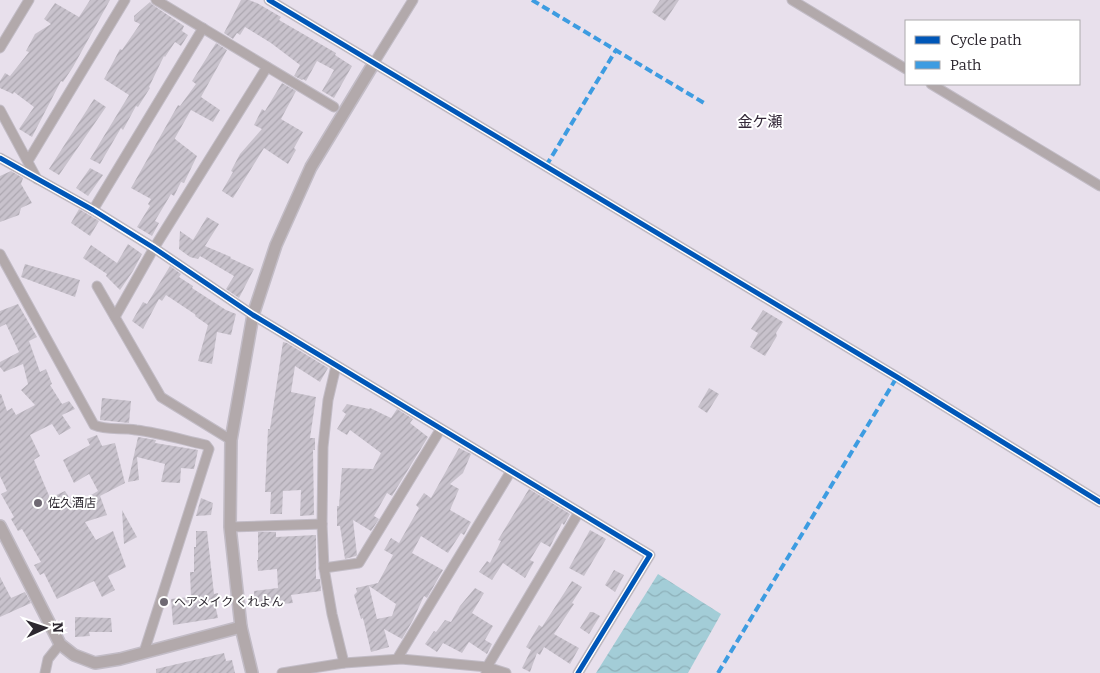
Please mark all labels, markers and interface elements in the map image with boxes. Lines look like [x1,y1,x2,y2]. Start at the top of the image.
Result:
legend [905,20,1080,85]
text: Cycle path [950,31,1022,49]
text: Path [950,56,982,74]
district label: 金ケ瀬 [737,113,783,131]
place label: 佐久酒店 [48,496,96,510]
marker: 佐久酒店 [32,497,44,509]
place label: ヘアメイク くれよん [174,595,284,609]
marker: ヘアメイク くれよん [158,596,170,608]
north arrow [20,603,70,653]
text: N [49,622,66,633]

